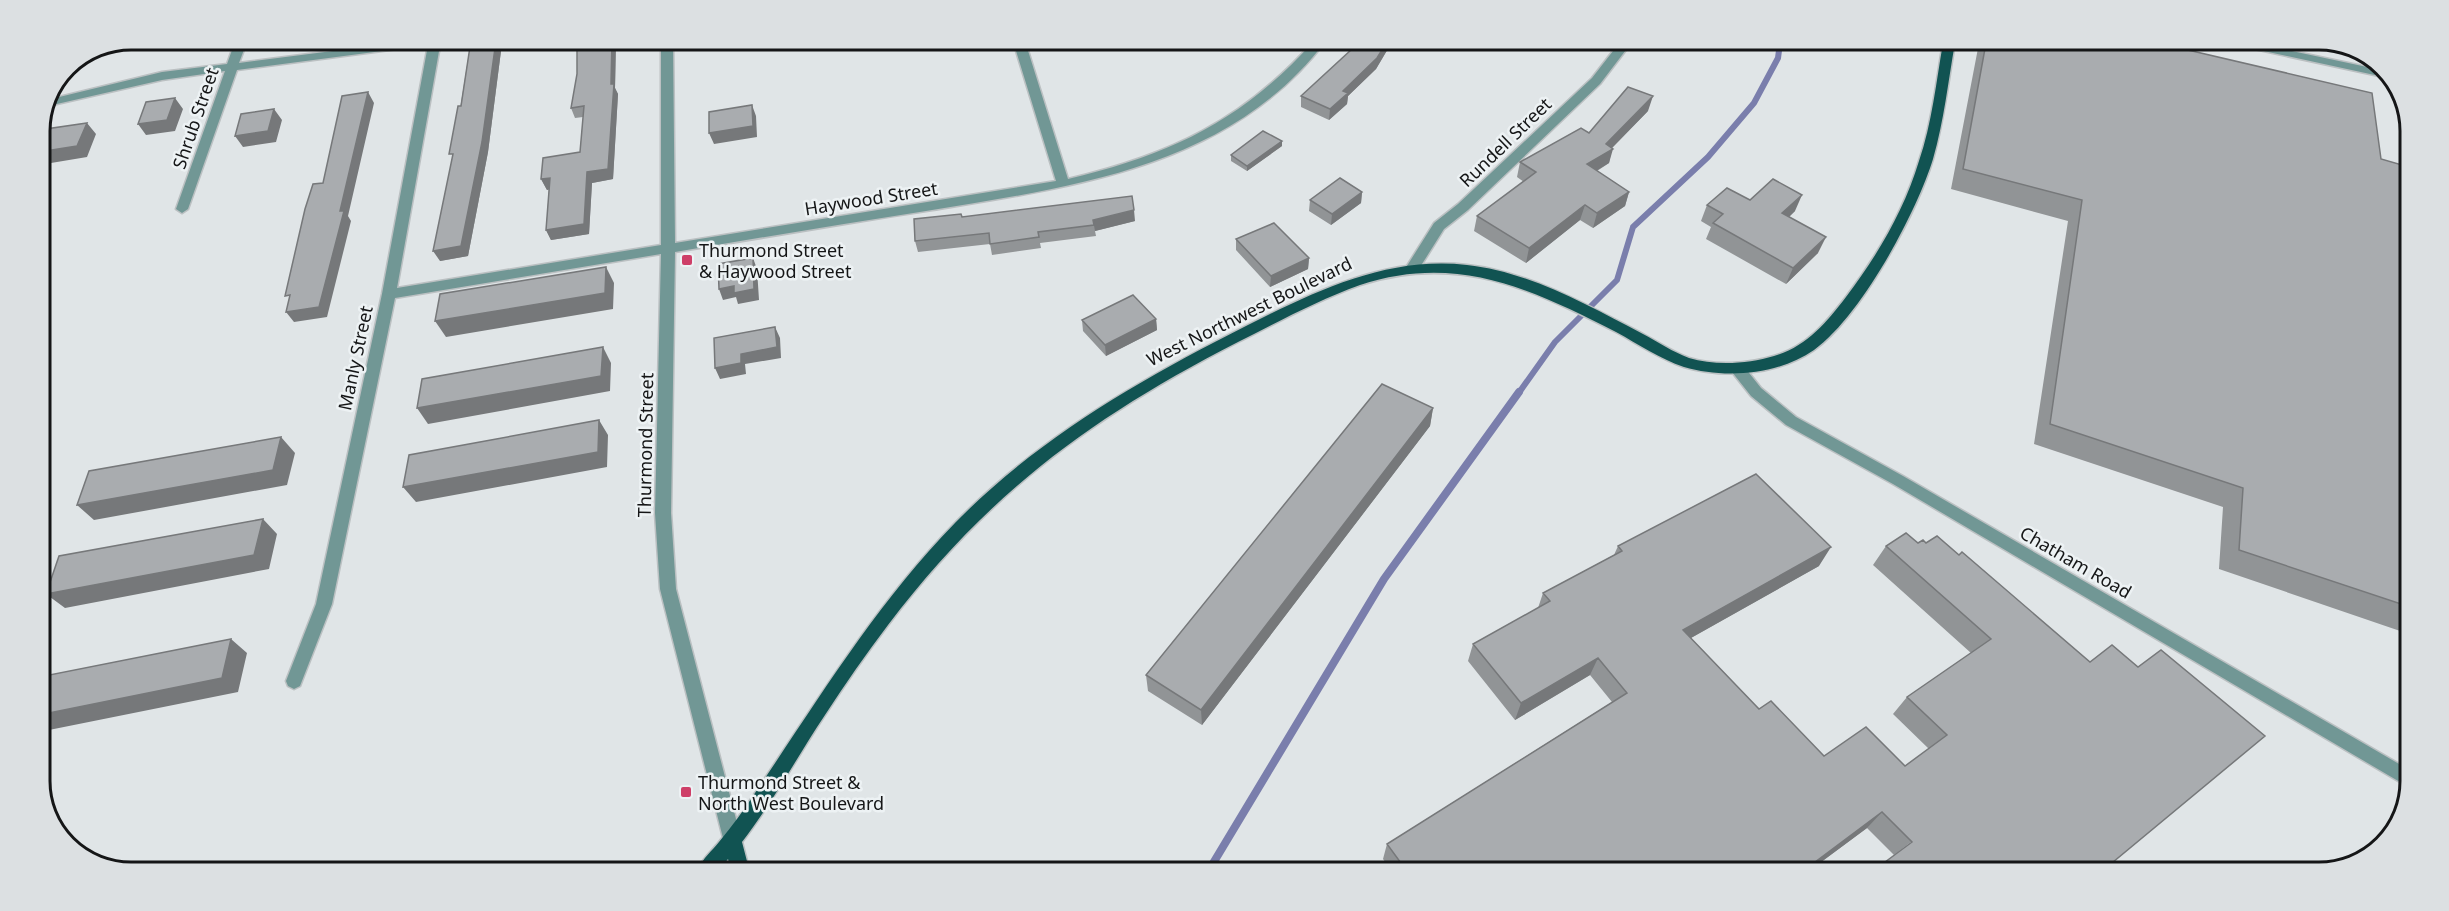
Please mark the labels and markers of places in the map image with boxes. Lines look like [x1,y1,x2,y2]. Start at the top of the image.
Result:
place label: Thurmond Street & Haywood Street [699,238,852,283]
marker: Thurmond Street & Haywood Street [680,253,694,267]
place label: Thurmond Street & North West Boulevard [698,770,884,815]
marker: Thurmond Street & North West Boulevard [679,785,693,799]

